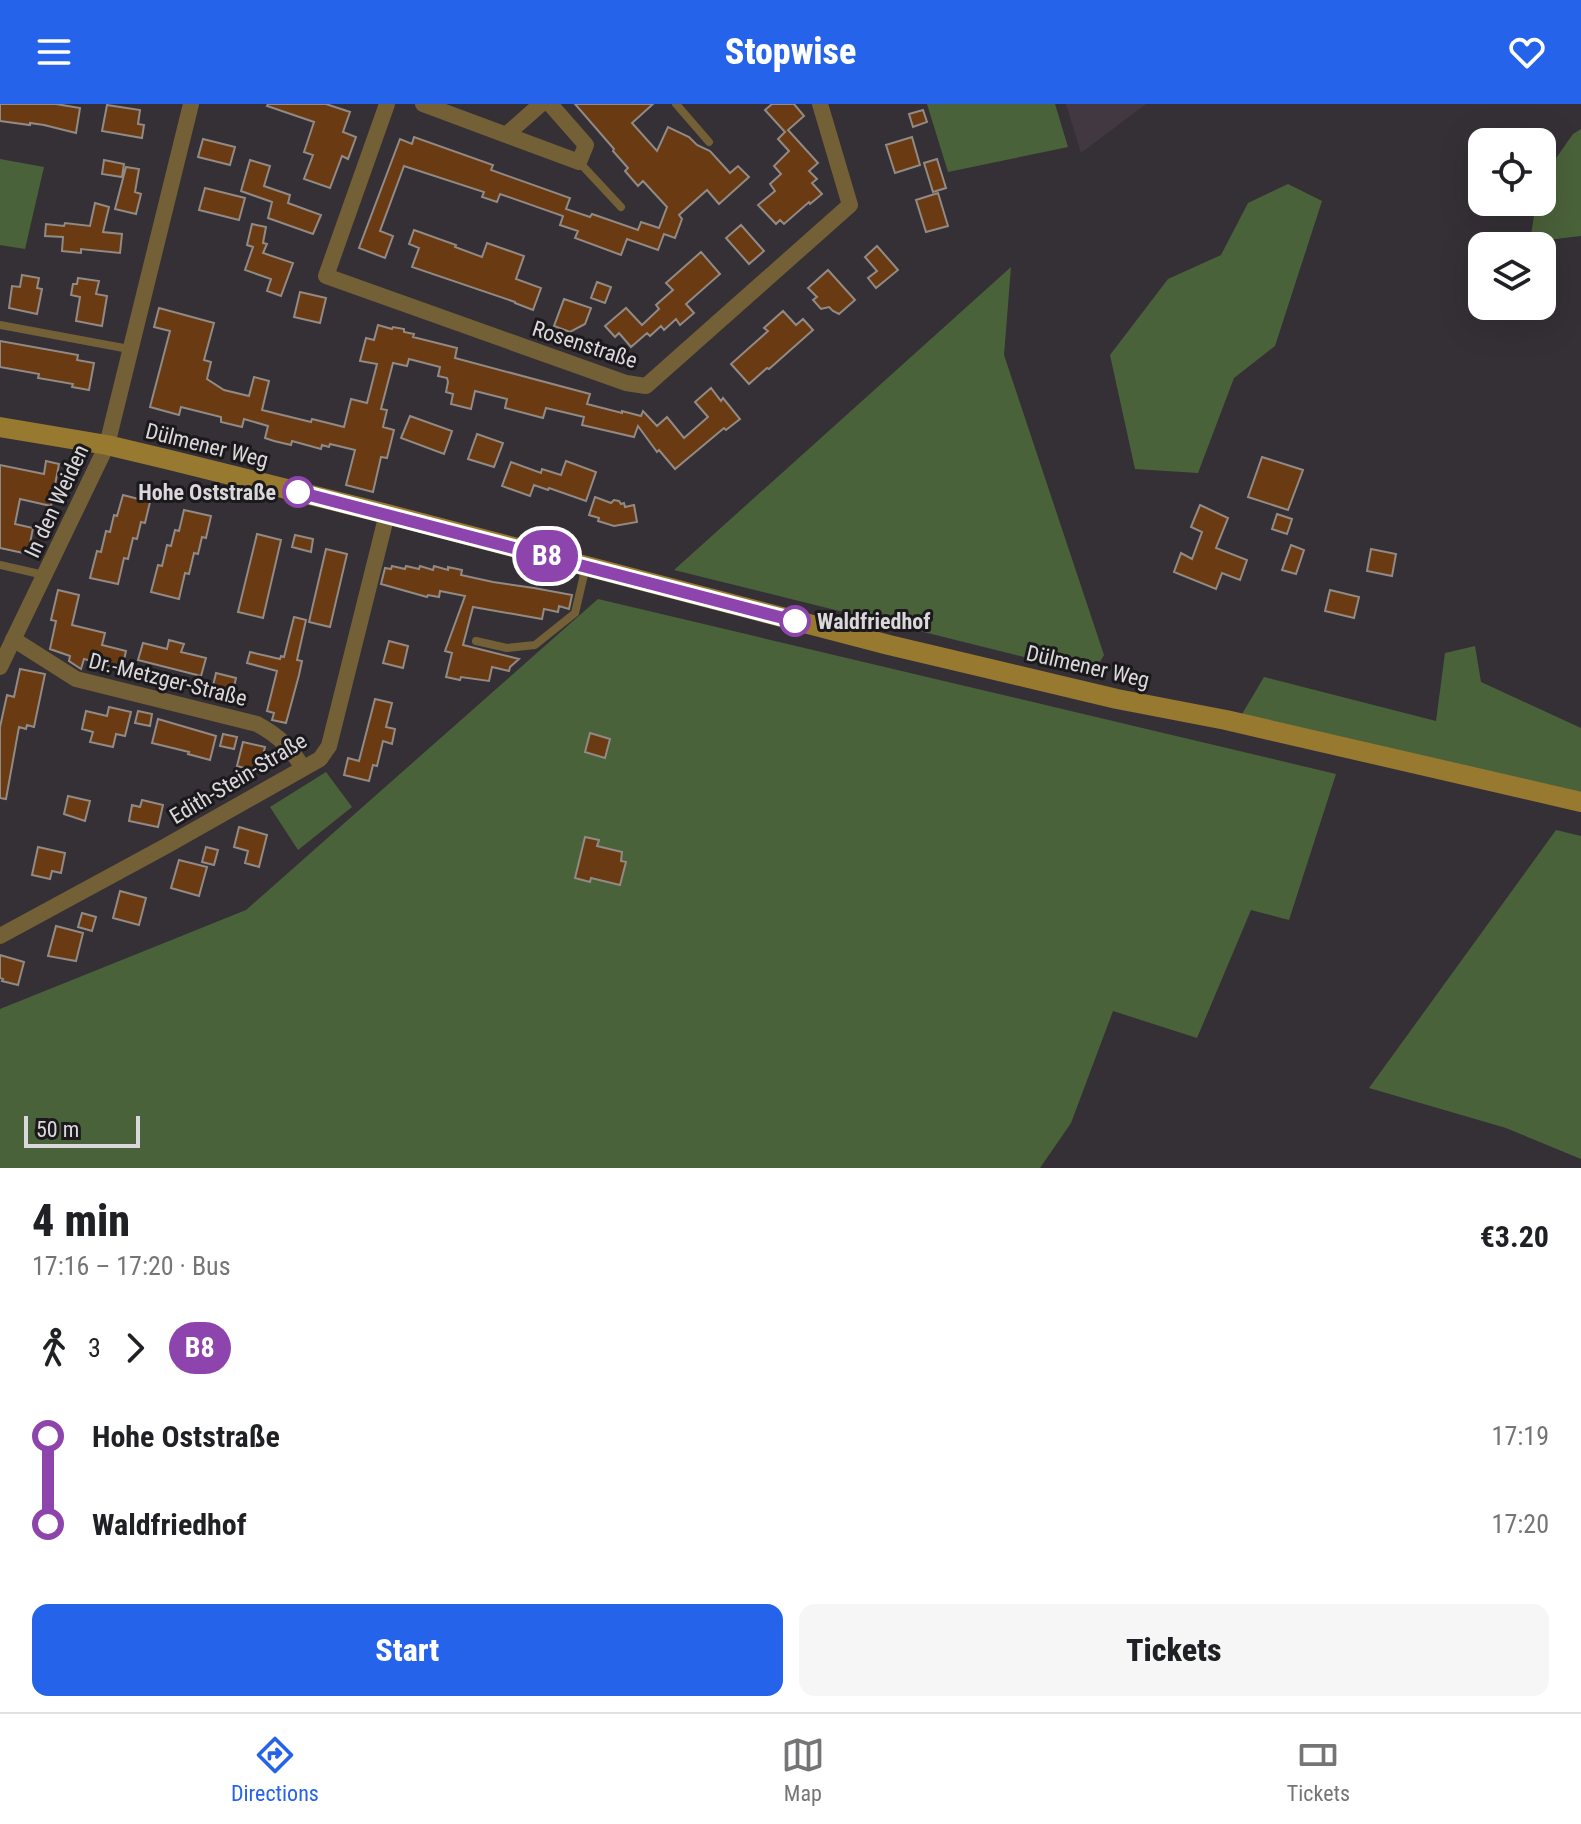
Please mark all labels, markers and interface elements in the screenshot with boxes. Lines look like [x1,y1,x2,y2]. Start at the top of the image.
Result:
icon: menu [32,30,76,74]
icon: heart [1505,30,1549,74]
text: Stopwise [725,31,856,73]
map controls [1468,128,1556,320]
button: locate [1468,128,1556,216]
button: layers [1468,232,1556,320]
street label: Rosenstraße [529,316,640,373]
street label: Dülmener Weg [143,418,271,473]
street label: In den Weiden [19,441,94,562]
marker: Hohe Oststraße [283,477,313,507]
place label: Hohe Oststraße [138,480,276,505]
line badge: B8 [511,530,583,582]
text: B8 [532,539,562,572]
marker: Waldfriedhof [780,606,810,636]
place label: Waldfriedhof [817,609,930,634]
street label: Dülmener Weg [1024,640,1152,693]
street label: Dr.-Metzger-Straße [86,648,249,711]
street label: Edith-Stein-Straße [165,728,311,829]
scale bar [24,1112,140,1148]
text: 50 m [36,1117,79,1142]
text: 4 min [32,1195,130,1247]
text: €3.20 [1480,1219,1549,1254]
text: 17:16 – 17:20 · Bus [32,1251,231,1281]
icon: walk [32,1326,76,1370]
icon: forward [113,1326,157,1370]
text: B8 [185,1331,215,1364]
text: 3 [88,1333,101,1363]
text: Hohe Oststraße [92,1419,280,1454]
text: 17:19 [1492,1421,1549,1451]
text: Waldfriedhof [92,1507,247,1542]
text: 17:20 [1492,1509,1549,1539]
button: Start [32,1604,783,1696]
button: Tickets [799,1604,1549,1696]
tab: Directions [231,1733,319,1806]
tab: Map [781,1733,825,1806]
tab: Tickets [1287,1733,1350,1806]

